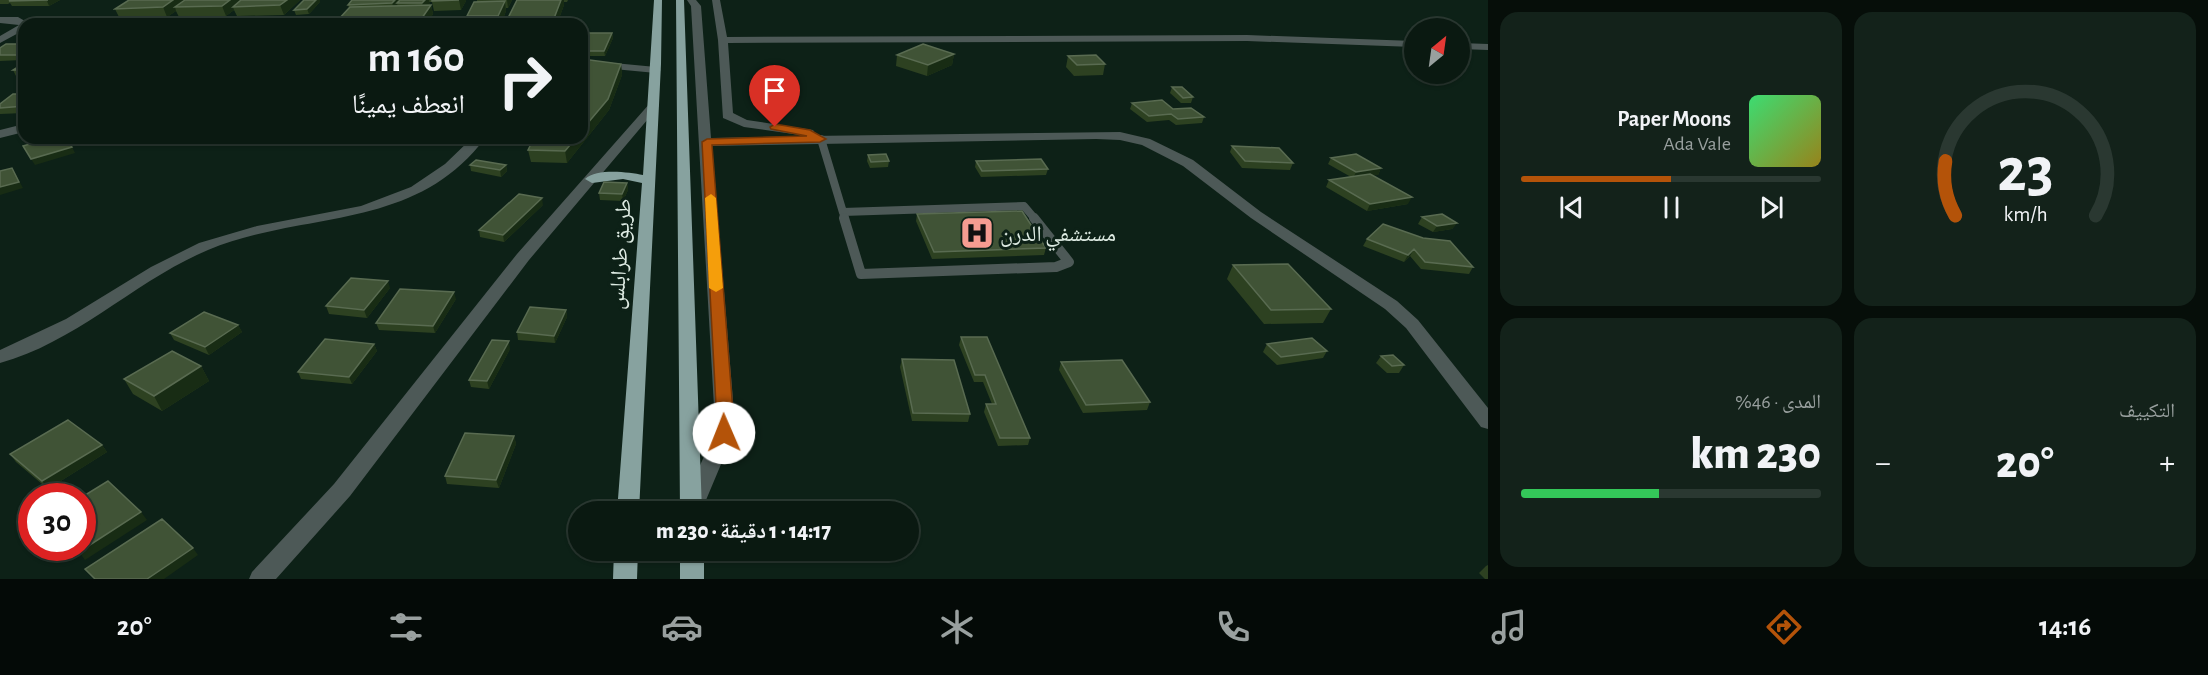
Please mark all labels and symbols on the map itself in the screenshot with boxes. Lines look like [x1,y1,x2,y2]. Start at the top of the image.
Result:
north arrow [1404,18,1470,84]
pin [749,65,800,127]
street label: طريق طرابلس [605,198,637,310]
hospital icon: مستشفي الدرن [959,215,995,251]
place label: مستشفي الدرن [1000,223,1116,251]
position arrow [692,401,756,465]
speed limit sign: 30 [18,483,96,561]

